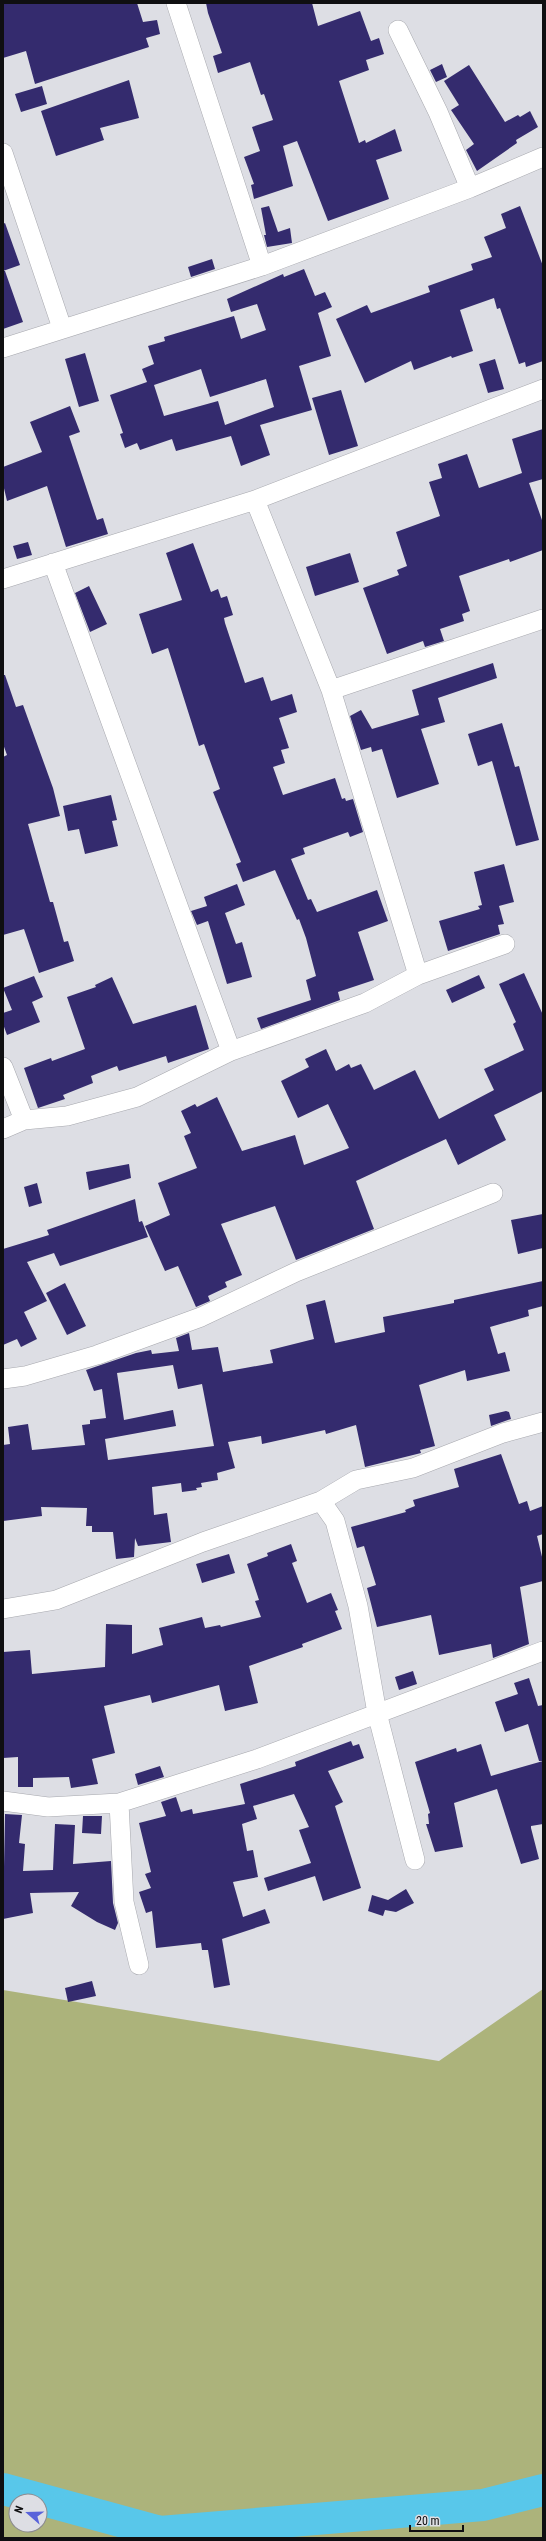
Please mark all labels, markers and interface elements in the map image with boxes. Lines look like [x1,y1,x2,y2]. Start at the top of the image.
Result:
north arrow [8,2493,48,2533]
text: N [12,2504,26,2515]
scale bar [410,2507,463,2533]
text: 20 m [416,2514,440,2528]

